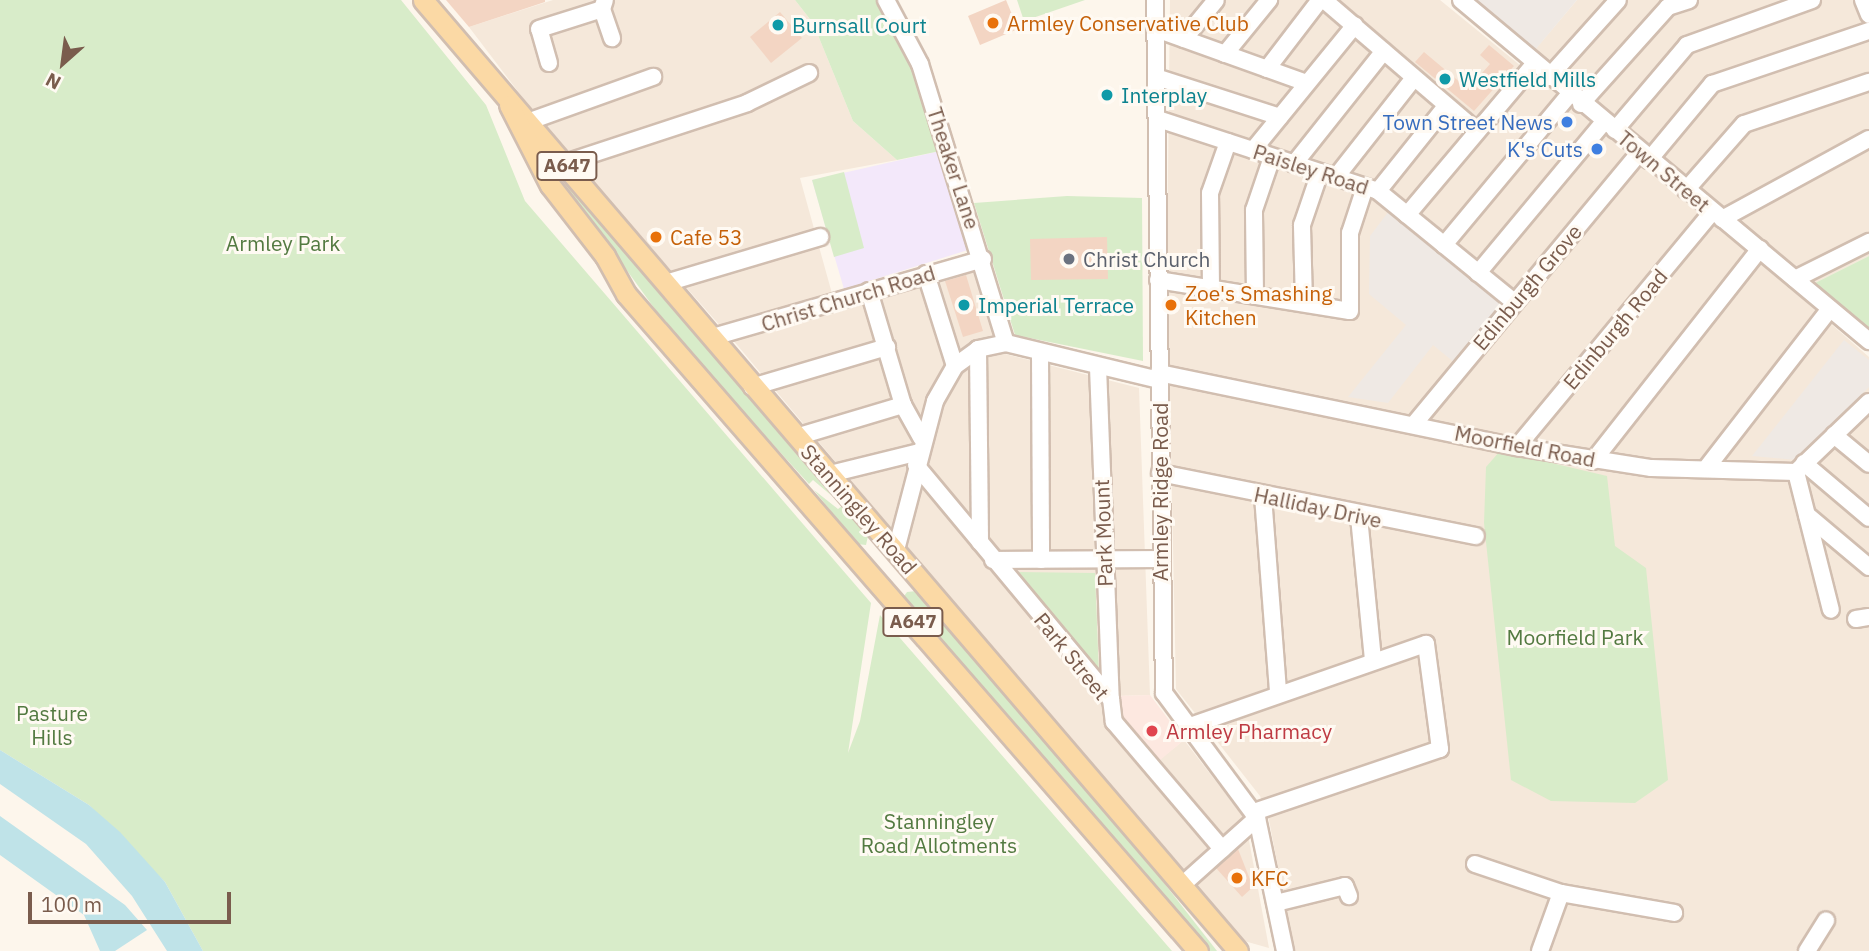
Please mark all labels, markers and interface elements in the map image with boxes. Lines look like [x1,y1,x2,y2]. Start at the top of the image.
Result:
place label: Armley Conservative Club [1007,10,1249,36]
place label: Burnsall Court [792,12,927,38]
marker: Armley Conservative Club [985,15,1001,31]
marker: Burnsall Court [770,17,786,33]
north arrow [28,28,98,98]
place label: Westfield Mills [1459,66,1596,92]
text: N [41,68,65,95]
marker: Westfield Mills [1437,71,1453,87]
place label: Interplay [1121,82,1207,108]
marker: Interplay [1099,87,1115,103]
street label: Theaker Lane [922,104,986,232]
place label: Town Street News [1383,109,1553,135]
marker: Town Street News [1559,114,1575,130]
street label: Town Street [1613,125,1715,217]
place label: K's Cuts [1507,136,1583,162]
street label: Paisley Road [1250,138,1372,200]
marker: K's Cuts [1589,141,1605,157]
road number: A647 [536,150,598,182]
street label: Edinburgh Grove [1467,219,1587,355]
place label: Cafe 53 [670,224,743,250]
marker: Cafe 53 [648,229,664,245]
park label: Armley Park [226,230,340,256]
place label: Christ Church [1083,246,1210,272]
marker: Christ Church [1061,251,1077,267]
street label: Christ Church Road [758,260,938,336]
street label: Edinburgh Road [1557,264,1673,394]
place label: Zoe's Smashing Kitchen [1185,280,1332,330]
place label: Imperial Terrace [978,292,1134,318]
marker: Imperial Terrace [956,297,972,313]
marker: Zoe's Smashing Kitchen [1163,297,1179,313]
street label: Armley Ridge Road [1147,403,1173,581]
street label: Moorfield Road [1452,420,1598,472]
street label: Stanningley Road [796,439,922,579]
street label: Park Mount [1089,479,1117,587]
street label: Halliday Drive [1252,481,1384,533]
road number: A647 [881,607,944,638]
street label: Park Street [1029,607,1115,705]
park label: Moorfield Park [1506,624,1644,650]
park label: Pasture Hills [16,700,88,750]
place label: Armley Pharmacy [1166,718,1332,744]
marker: Armley Pharmacy [1144,723,1160,739]
park label: Stanningley Road Allotments [861,808,1017,858]
place label: KFC [1251,865,1289,891]
marker: KFC [1229,870,1245,886]
scale bar [32,878,234,922]
text: 100 m [41,890,102,918]

